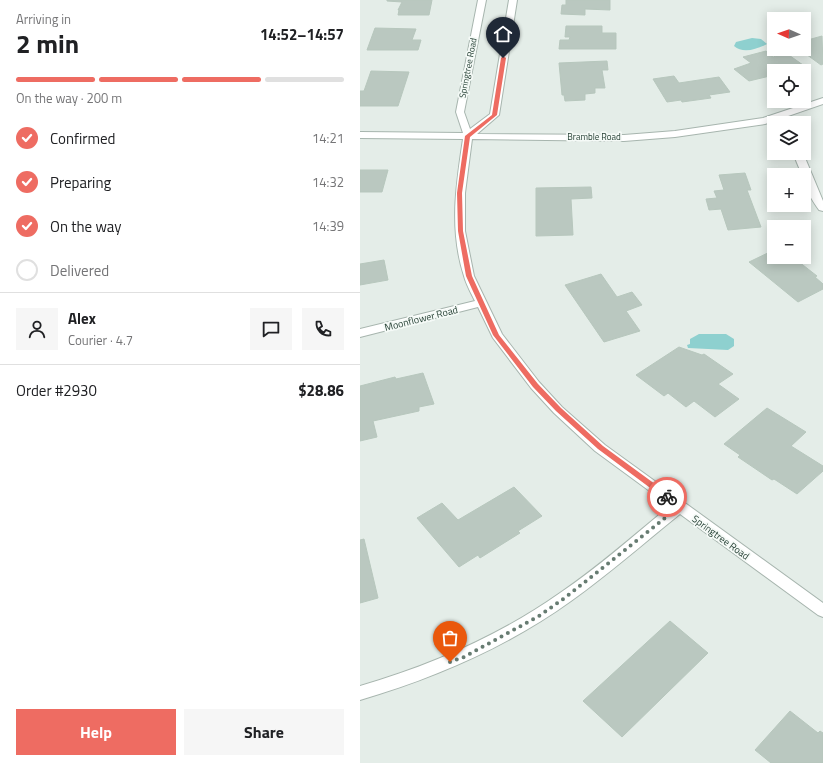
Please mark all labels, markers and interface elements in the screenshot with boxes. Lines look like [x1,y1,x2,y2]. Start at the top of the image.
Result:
text: Arriving in [16,9,71,29]
north arrow [767,12,811,56]
map controls [767,12,811,264]
pin [486,17,520,58]
text: 14:52–14:57 [260,23,344,46]
icon: home [492,23,514,45]
text: 2 min [16,24,79,63]
street label: Springtree Road [455,37,480,99]
button: locate [767,64,811,108]
text: On the way · 200 m [16,88,122,108]
button: layers [767,116,811,160]
icon: check [16,127,38,149]
text: Confirmed [50,127,115,150]
text: 14:21 [312,128,344,148]
street label: Bramble Road [567,130,621,143]
button: + [767,168,811,212]
icon: check [16,171,38,193]
text: Preparing [50,171,111,194]
text: 14:32 [312,172,344,192]
icon: check [16,215,38,237]
text: On the way [50,215,122,238]
text: 14:39 [312,216,344,236]
button: − [767,220,811,264]
text: Delivered [50,259,109,282]
street label: Moonflower Road [383,302,459,335]
text: Alex [68,307,96,330]
button: person [16,308,58,350]
button: chat [250,308,292,350]
button: phone [302,308,344,350]
text: Courier · 4.7 [68,330,133,350]
text: Order #2930 [16,379,97,402]
text: $28.86 [298,379,344,402]
courier [647,477,687,517]
icon: bike [656,486,678,508]
street label: Springtree Road [689,511,752,563]
pin [433,621,467,662]
icon: bag [439,627,461,649]
button: Help [16,709,176,755]
button: Share [184,709,344,755]

